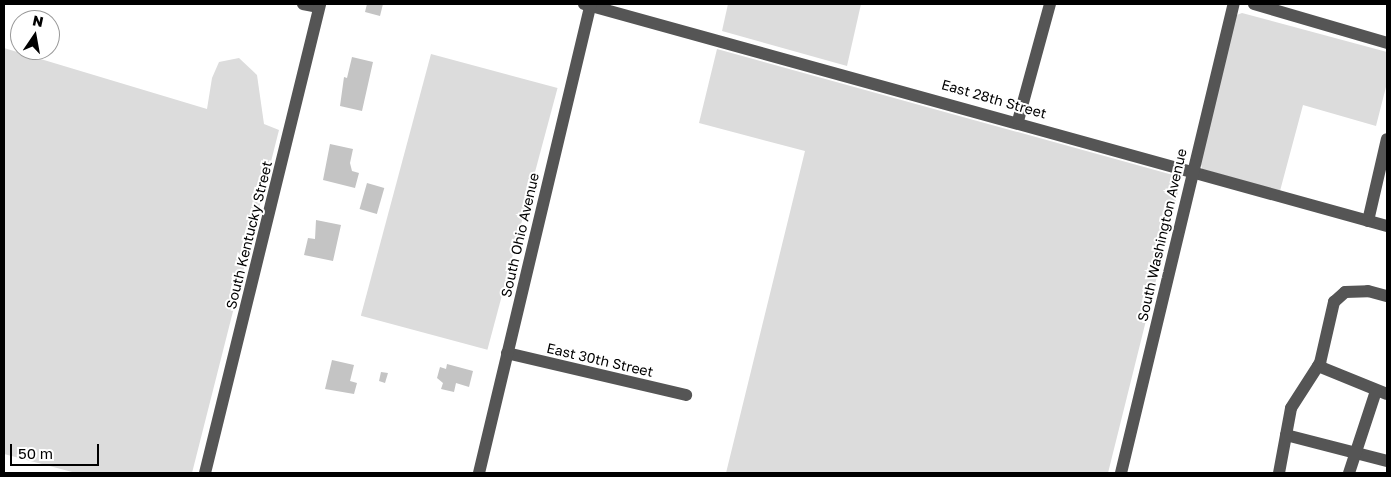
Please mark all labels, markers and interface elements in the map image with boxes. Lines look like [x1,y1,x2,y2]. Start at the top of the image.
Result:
north arrow [10,10,60,60]
text: N [31,11,45,30]
street label: East 28th Street [939,76,1049,122]
street label: South Washington Avenue [1134,147,1190,323]
street label: South Kentucky Street [222,159,276,311]
street label: South Ohio Avenue [497,171,543,299]
street label: East 30th Street [545,340,655,380]
scale bar [12,434,101,466]
text: 50 m [18,444,53,462]

